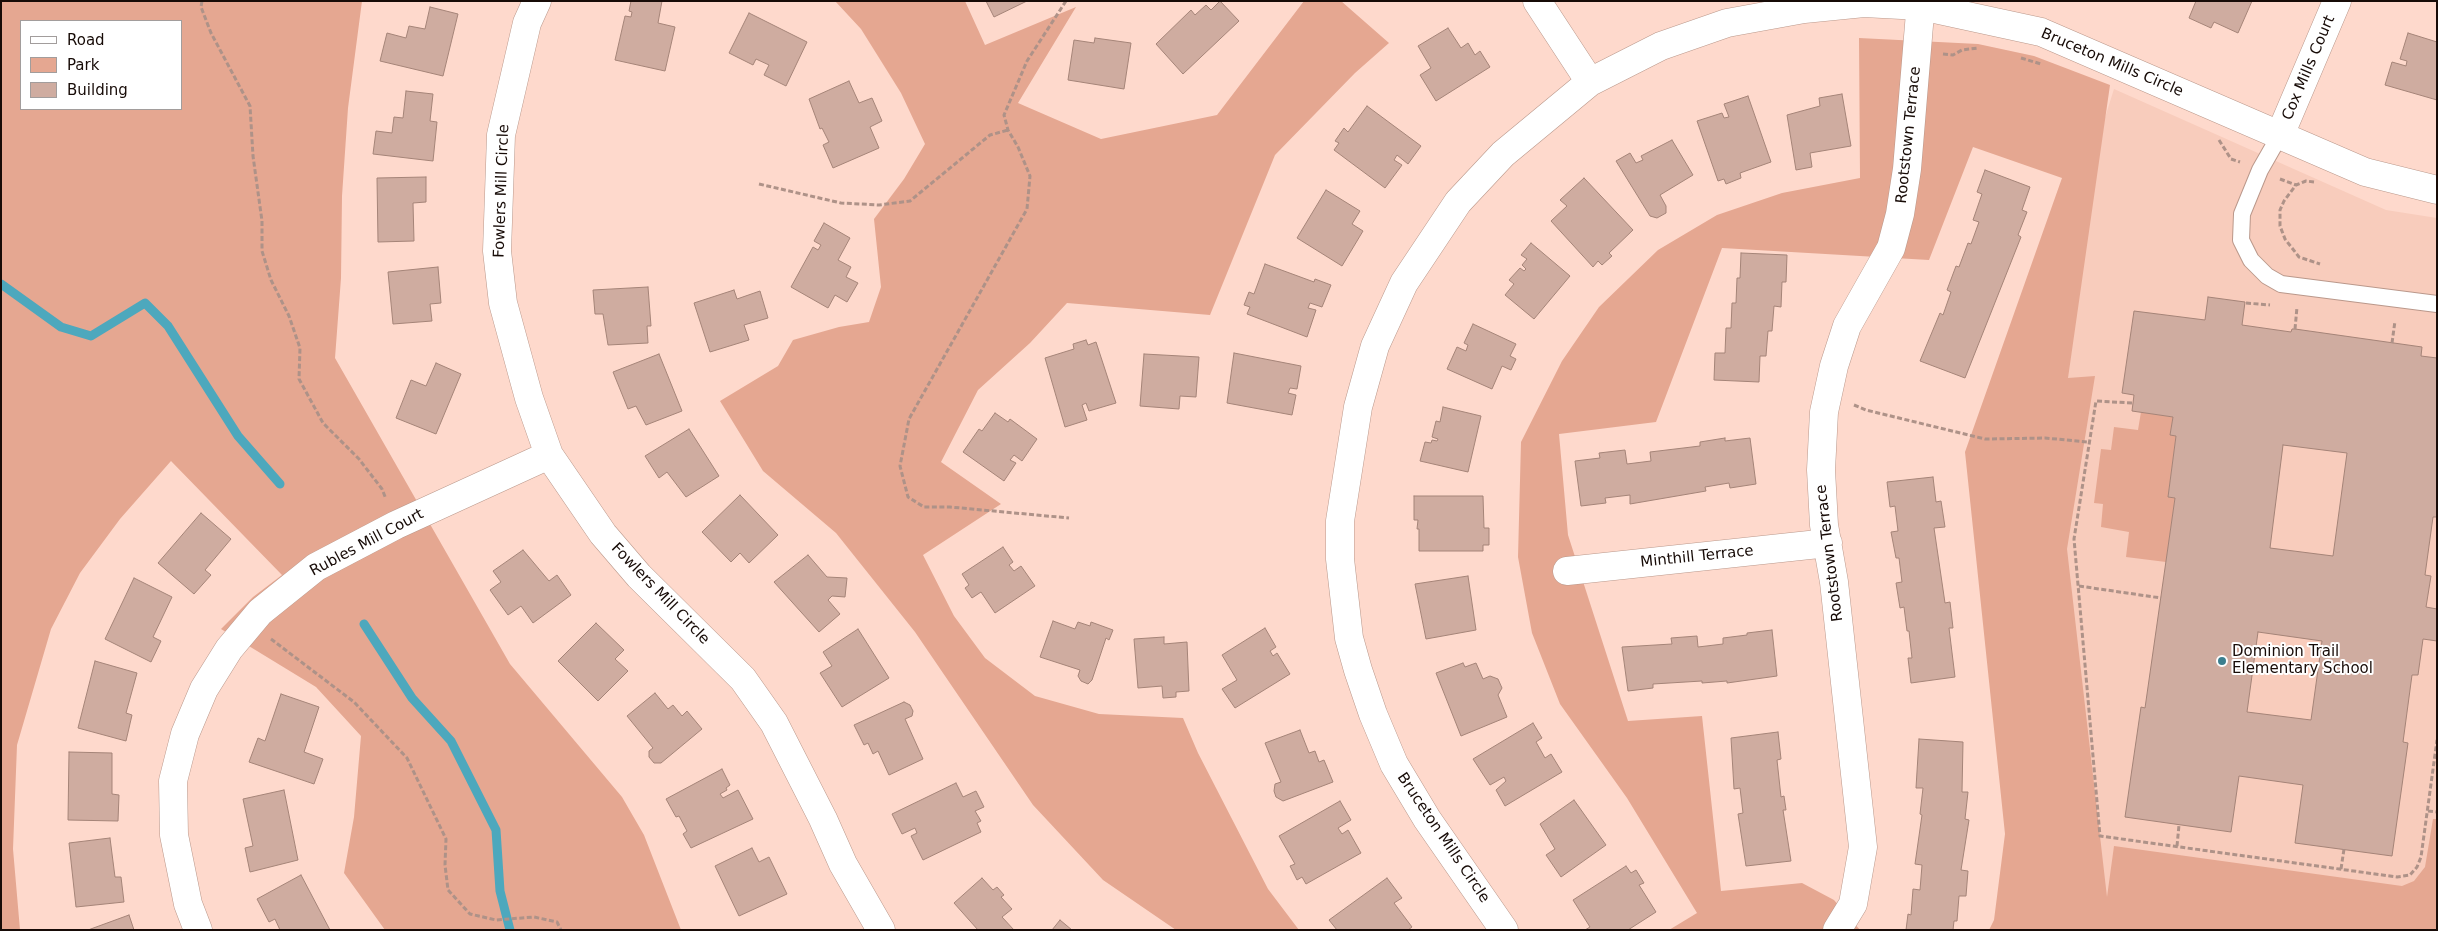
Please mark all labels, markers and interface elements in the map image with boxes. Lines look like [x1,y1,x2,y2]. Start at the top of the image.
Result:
street label: Cox Mills Court [2279,13,2339,123]
legend [20,20,182,110]
street label: Bruceton Mills Circle [2038,25,2186,101]
text: Road [67,31,105,49]
text: Park [67,56,99,74]
street label: Rootstown Terrace [1893,65,1925,205]
text: Building [67,81,128,99]
street label: Fowlers Mill Circle [491,124,513,258]
street label: Rootstown Terrace [1813,483,1847,623]
street label: Rubles Mill Court [307,505,427,581]
street label: Fowlers Mill Circle [607,540,713,648]
street label: Minthill Terrace [1639,542,1755,572]
place label: Dominion Trail Elementary School [2232,643,2373,678]
marker: Dominion Trail Elementary School [2216,655,2228,667]
street label: Bruceton Mills Circle [1393,770,1493,906]

